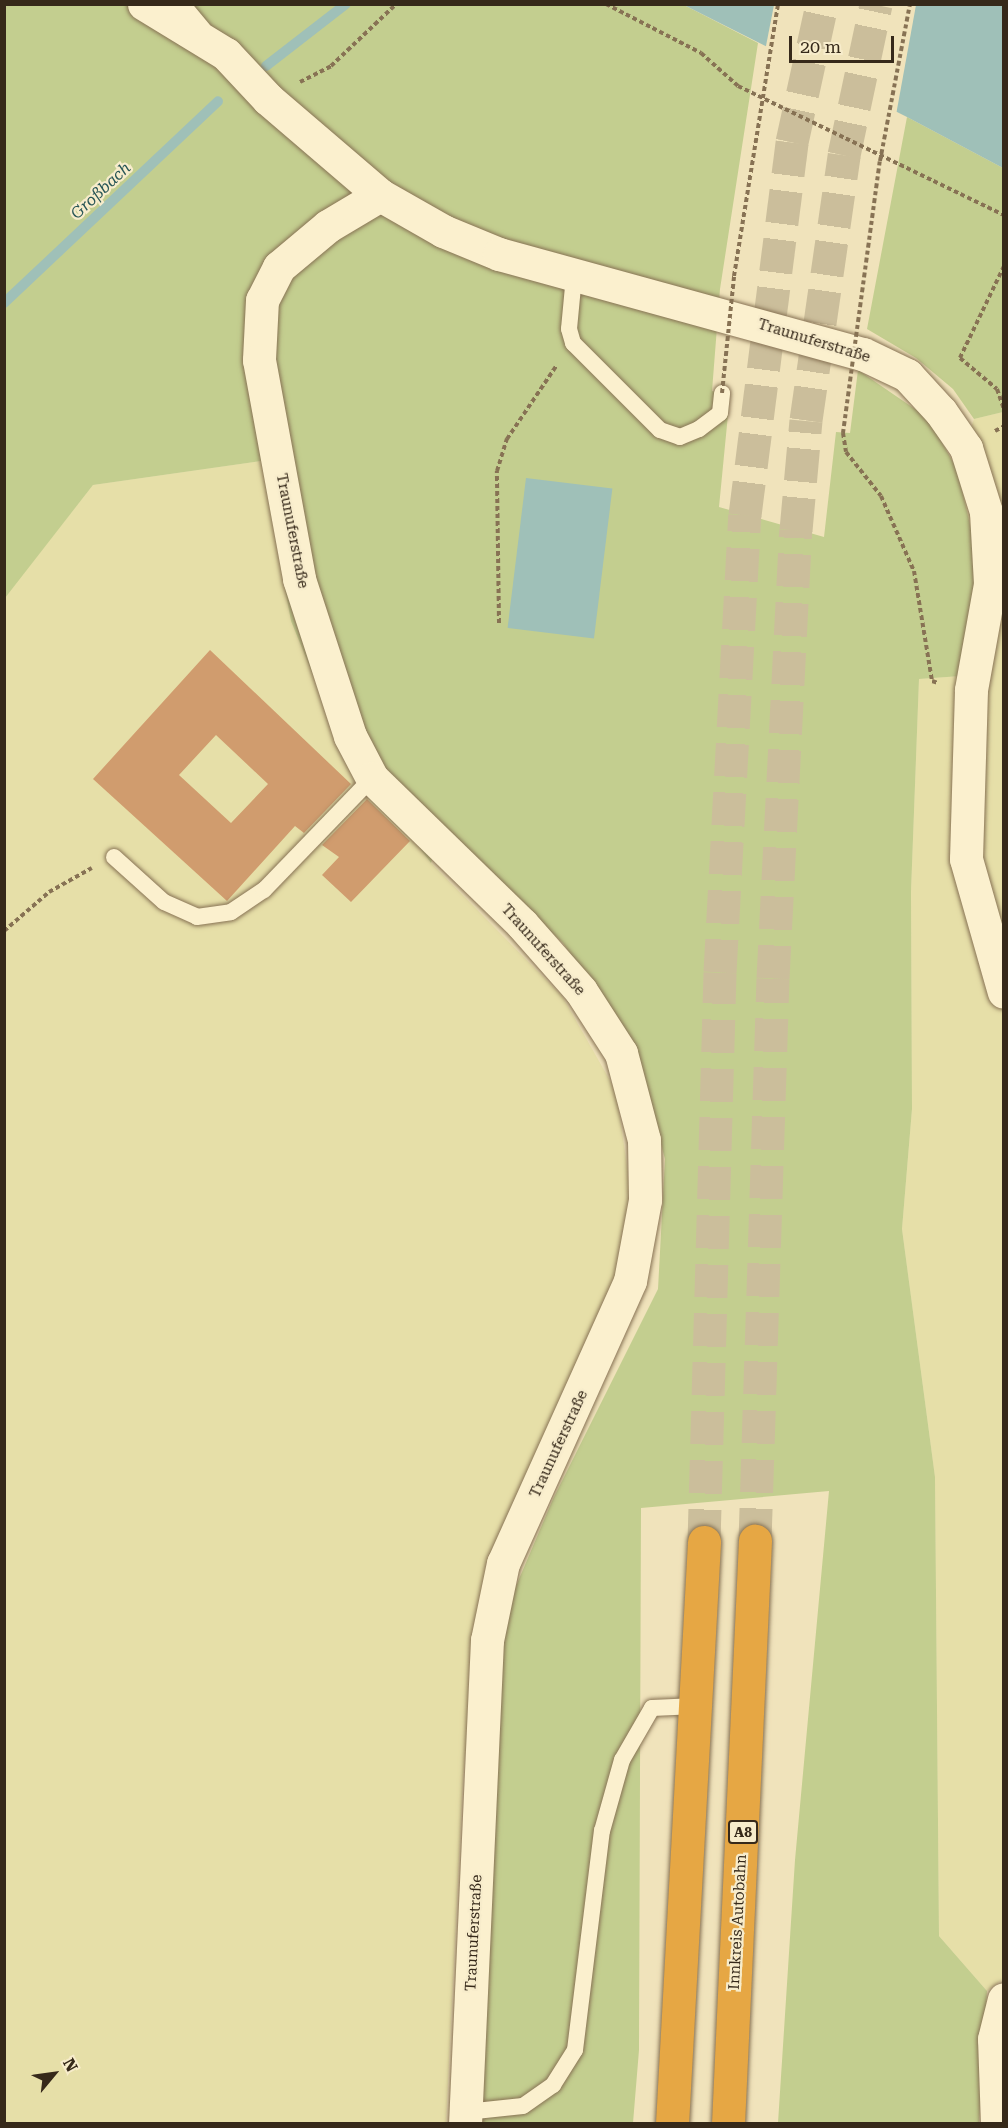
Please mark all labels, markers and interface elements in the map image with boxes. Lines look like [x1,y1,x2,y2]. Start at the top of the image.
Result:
scale bar [792,24,897,62]
text: 20 m [800,36,841,57]
water label: Großbach [67,159,135,223]
street label: Traunuferstraße [755,315,873,367]
street label: Traunuferstraße [272,472,312,590]
street label: Traunuferstraße [497,901,589,999]
street label: Traunuferstraße [526,1387,592,1501]
road number: A8 [728,1821,758,1843]
street label: Innkreis Autobahn [725,1854,751,1990]
street label: Traunuferstraße [462,1874,486,1992]
north arrow [24,2044,84,2104]
text: N [59,2055,81,2075]

